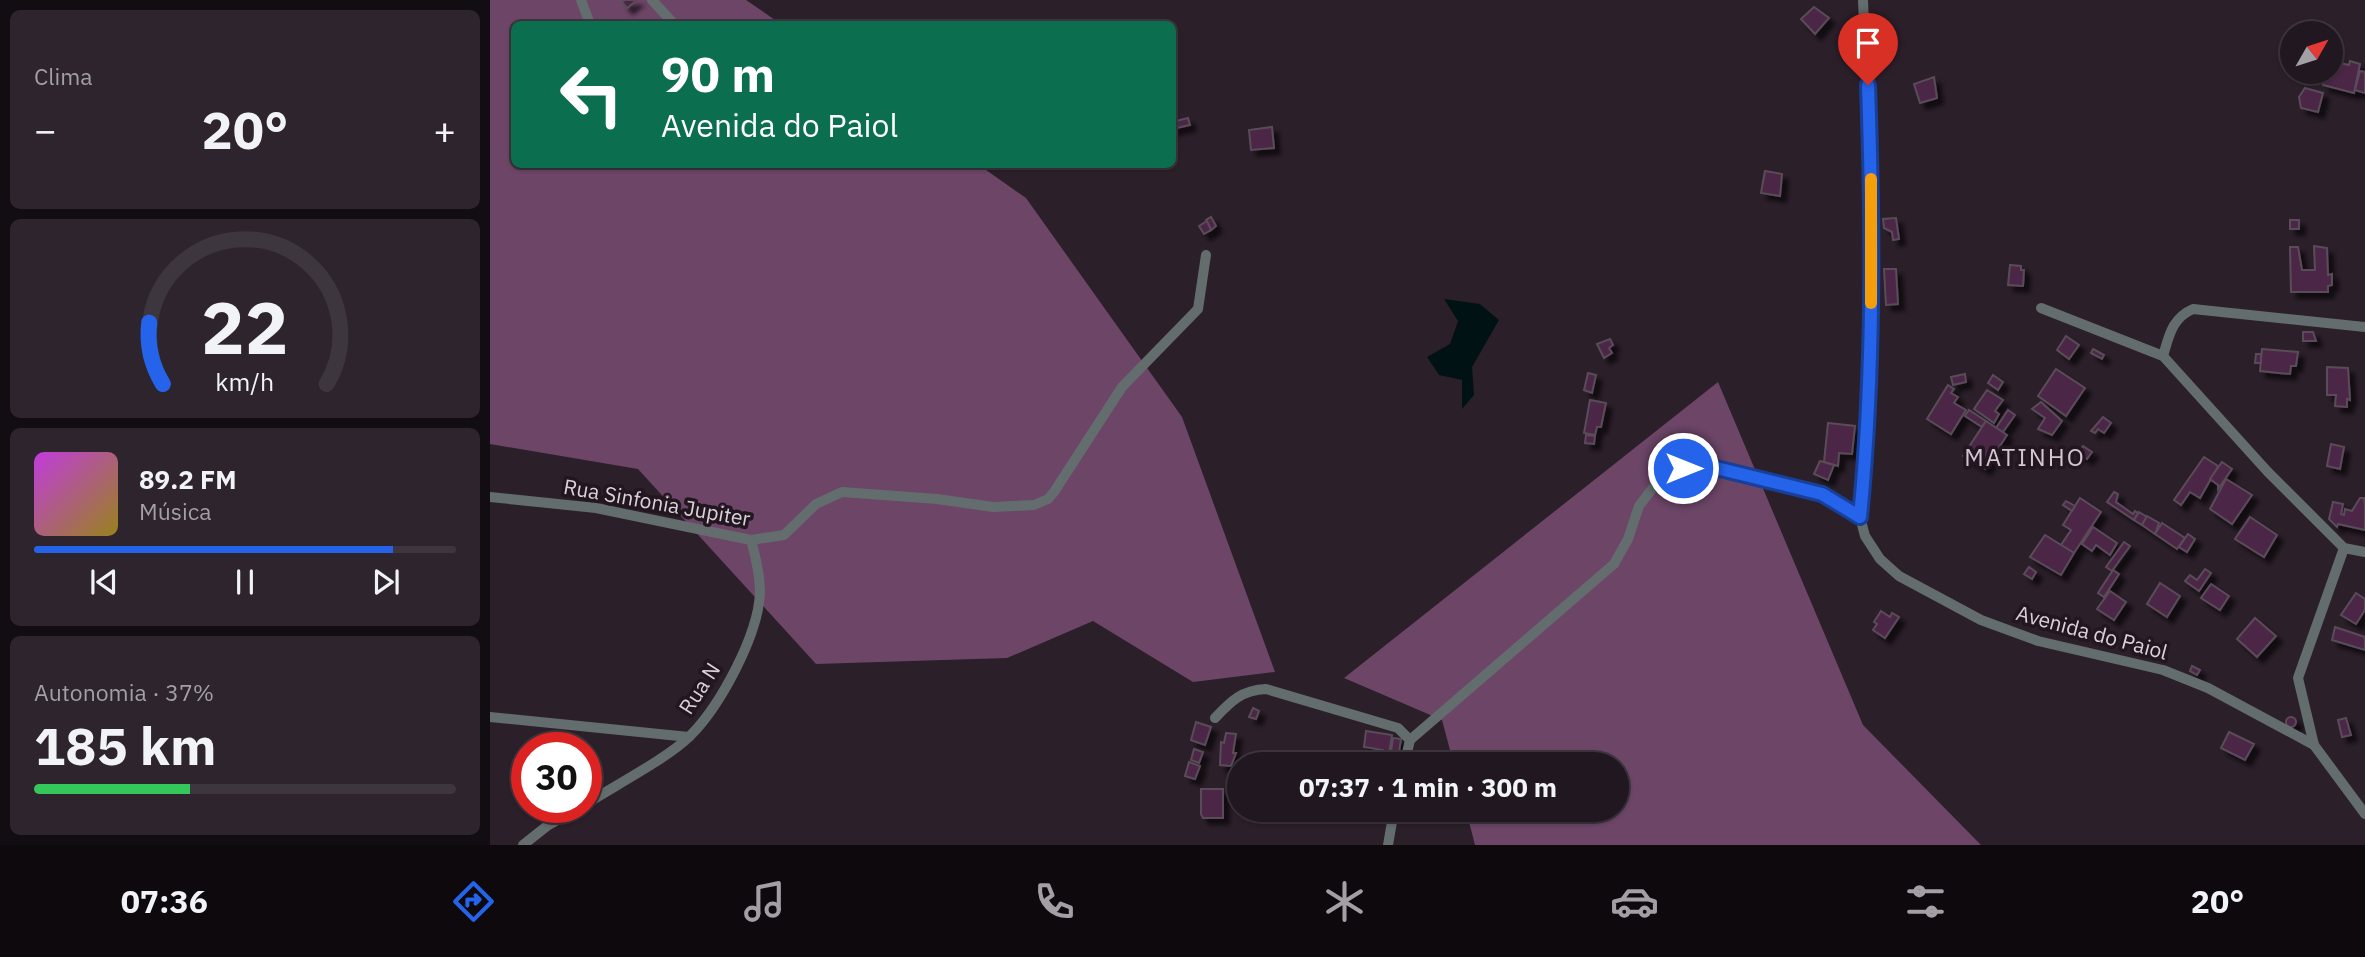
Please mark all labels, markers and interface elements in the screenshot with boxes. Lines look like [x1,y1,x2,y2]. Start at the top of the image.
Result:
pin [1838,13,1898,85]
north arrow [2280,21,2343,84]
map controls [2280,21,2343,84]
icon: arrive [1849,24,1887,62]
text: 90 m [661,42,775,105]
icon: left [546,49,637,140]
text: Clima [34,61,93,91]
text: 20° [202,96,288,163]
text: Avenida do Paiol [661,104,898,146]
text: − [34,105,57,154]
text: + [433,105,456,154]
text: 22 [201,280,289,375]
text: km/h [216,365,274,398]
position arrow [1646,431,1720,505]
district label: MATINHO [1964,441,2086,473]
text: 89.2 FM [139,462,237,496]
street label: Rua Sinfonia Jupiter [561,472,753,532]
text: Música [139,496,212,526]
icon: previous [85,563,123,601]
icon: pause [226,563,264,601]
icon: next [367,563,405,601]
street label: Avenida do Paiol [2013,598,2171,666]
street label: Rua N [672,657,726,719]
text: Autonomia · 37% [34,677,214,707]
text: 185 km [34,712,216,779]
speed limit sign: 30 [511,732,602,823]
text: 07:37 · 1 min · 300 m [1299,770,1557,804]
icon: directions [449,877,498,926]
icon: music [740,877,789,926]
icon: phone [1030,877,1079,926]
icon: climate [1320,877,1369,926]
icon: car [1610,877,1659,926]
icon: filters [1901,877,1950,926]
text: 07:36 [121,880,208,922]
text: 20° [2191,880,2244,922]

